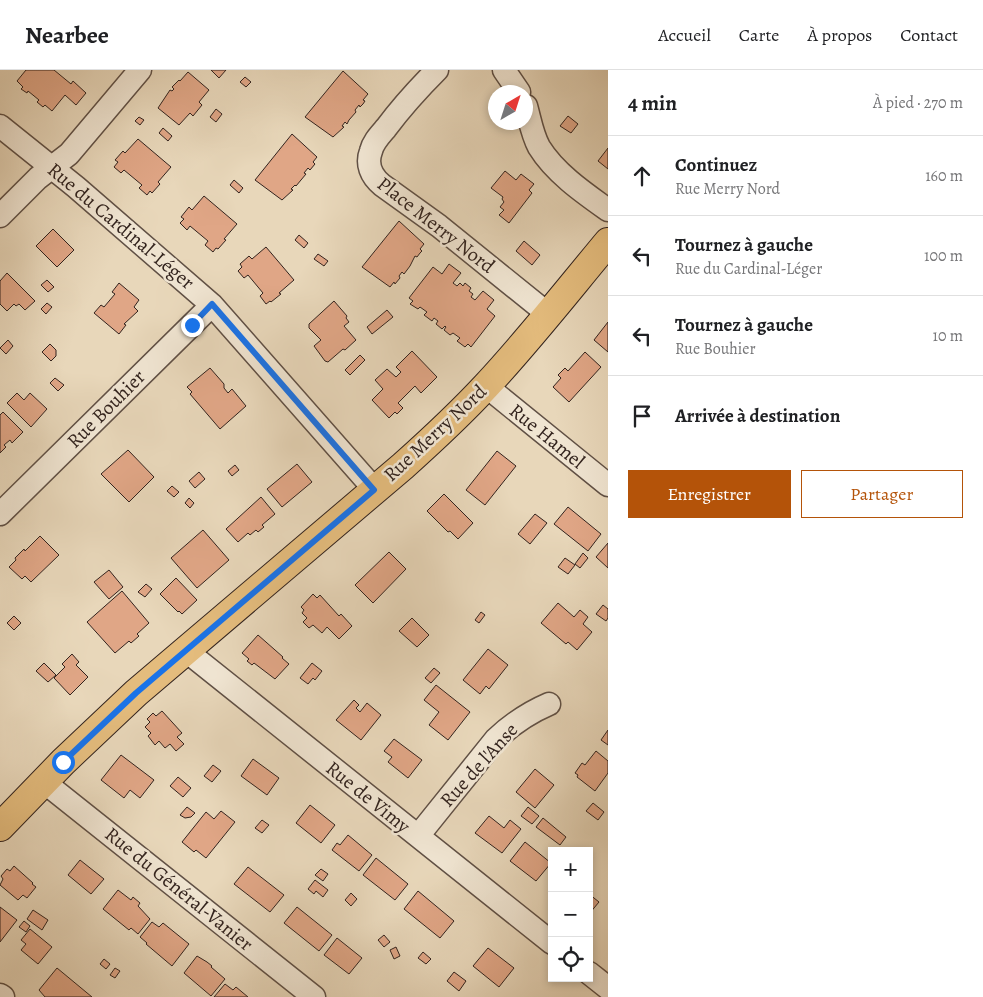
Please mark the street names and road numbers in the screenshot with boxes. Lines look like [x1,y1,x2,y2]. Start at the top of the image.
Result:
street label: Rue du Cardinal-Léger [42,156,201,296]
street label: Place Merry Nord [372,171,501,280]
street label: Rue Bouhier [61,364,151,454]
street label: Rue Merry Nord [378,378,492,488]
street label: Rue Hamel [504,397,590,475]
street label: Rue de l'Anse [434,717,524,813]
street label: Rue de Vimy [320,755,417,840]
street label: Rue du Général-Vanier [99,821,259,957]

